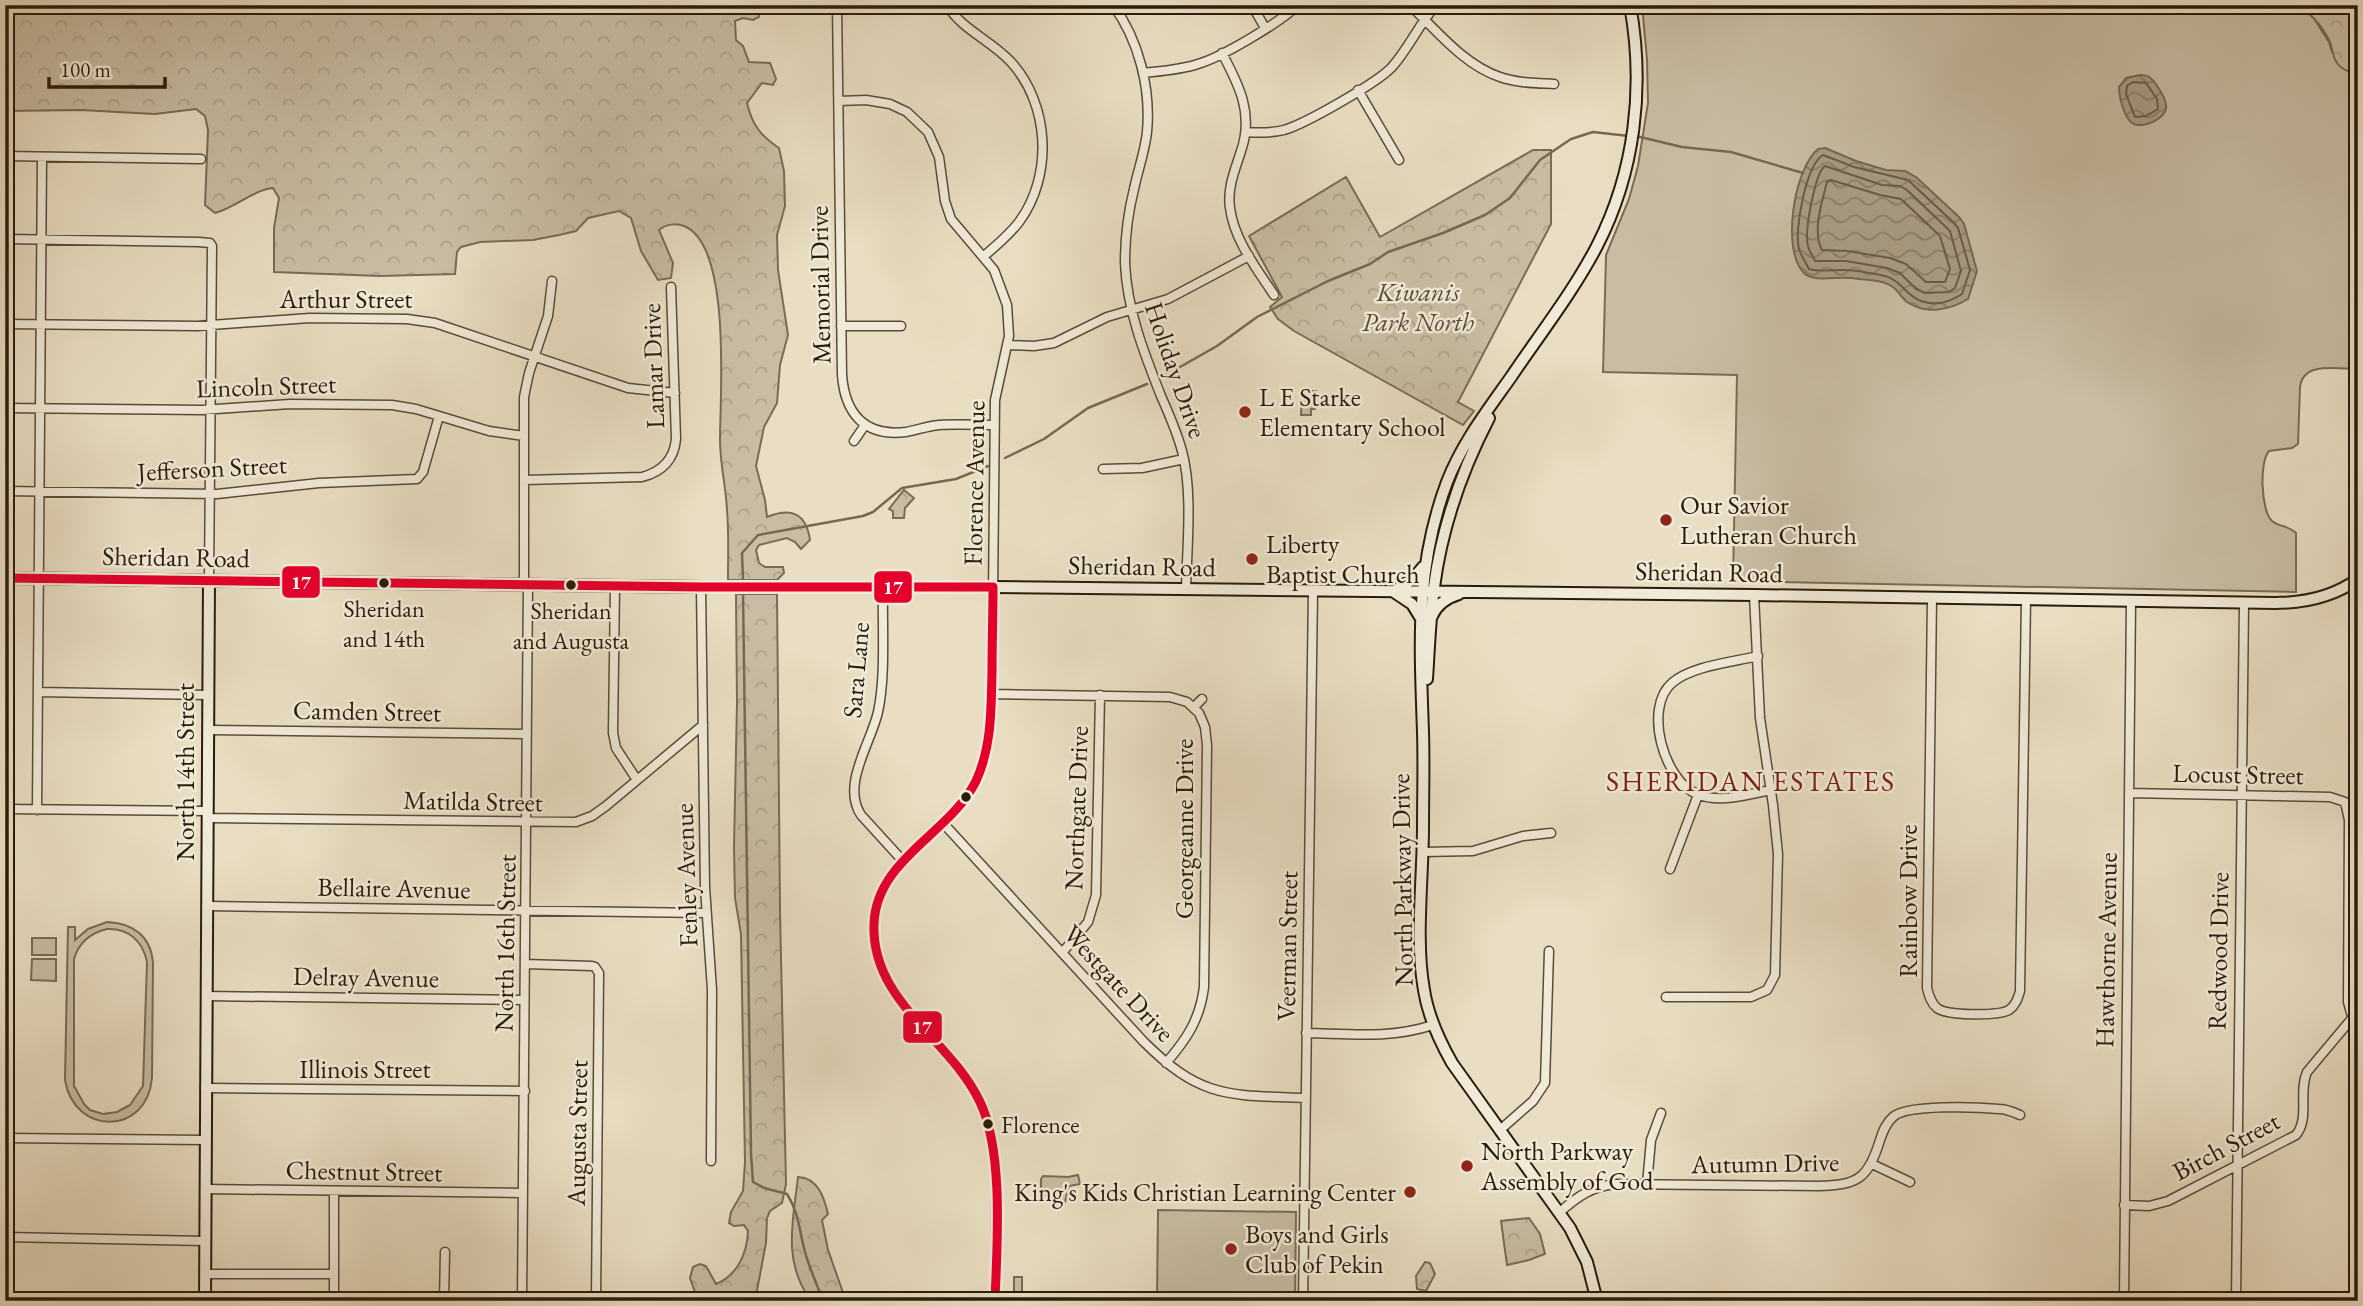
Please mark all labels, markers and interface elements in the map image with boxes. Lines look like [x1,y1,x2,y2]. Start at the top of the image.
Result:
scale bar [49,46,164,90]
text: 100 m [60,56,111,83]
street label: Memorial Drive [802,205,838,365]
park label: Kiwanis Park North [1362,275,1474,339]
street label: Arthur Street [279,282,412,316]
street label: Holiday Drive [1137,298,1215,442]
street label: Lamar Drive [634,303,672,429]
street label: Lincoln Street [195,367,337,405]
place label: L E Starke Elementary School [1259,380,1446,444]
street label: Florence Avenue [956,400,992,566]
marker: L E Starke Elementary School [1237,404,1253,420]
street label: Jefferson Street [134,447,288,489]
place label: Our Savior Lutheran Church [1680,488,1857,552]
marker: Our Savior Lutheran Church [1658,512,1674,528]
place label: Liberty Baptist Church [1266,527,1420,591]
street label: Sheridan Road [102,539,251,575]
street label: Sheridan Road [1068,548,1217,584]
marker: Liberty Baptist Church [1244,551,1260,567]
street label: Sheridan Road [1635,554,1784,590]
line badge: 17 [281,565,321,599]
text: 17 [291,570,312,595]
line badge: 17 [873,570,913,604]
text: 17 [883,575,904,600]
marker: Sheridan and 14th [377,576,391,590]
marker: Sheridan and Augusta [564,578,578,592]
place label: Sheridan and 14th [343,593,425,654]
place label: Sheridan and Augusta [513,595,630,656]
street label: Sara Lane [835,621,877,719]
street label: North 14th Street [168,683,202,861]
street label: Camden Street [293,693,441,729]
street label: Northgate Drive [1056,725,1096,891]
street label: Georgeanne Drive [1167,739,1201,919]
street label: Locust Street [2172,756,2304,792]
district label: SHERIDAN ESTATES [1606,763,1896,799]
street label: North Parkway Drive [1383,773,1421,987]
street label: Matilda Street [403,783,543,819]
unlabelled marker [959,790,973,804]
street label: Fenley Avenue [666,802,706,948]
street label: Rainbow Drive [1891,824,1925,978]
street label: Hawthorne Avenue [2087,852,2125,1048]
street label: North 16th Street [486,854,524,1032]
street label: Bellaire Avenue [317,870,471,906]
street label: Veerman Street [1269,871,1305,1021]
street label: Redwood Drive [2200,872,2236,1030]
street label: Westgate Drive [1056,917,1182,1049]
street label: Delray Avenue [293,959,439,995]
line badge: 17 [902,1010,943,1044]
text: 17 [912,1015,933,1040]
street label: Illinois Street [299,1052,431,1086]
street label: Augusta Street [559,1060,595,1207]
street label: Birch Street [2167,1104,2285,1188]
place label: Florence [1001,1109,1080,1140]
marker: Florence [981,1117,995,1131]
place label: North Parkway Assembly of God [1480,1134,1654,1198]
street label: Autumn Drive [1690,1145,1839,1181]
street label: Chestnut Street [285,1153,443,1189]
marker: North Parkway Assembly of God [1459,1158,1475,1174]
place label: King's Kids Christian Learning Center [1014,1175,1396,1209]
marker: King's Kids Christian Learning Center [1402,1184,1418,1200]
place label: Boys and Girls Club of Pekin [1245,1217,1389,1281]
marker: Boys and Girls Club of Pekin [1223,1241,1239,1257]

